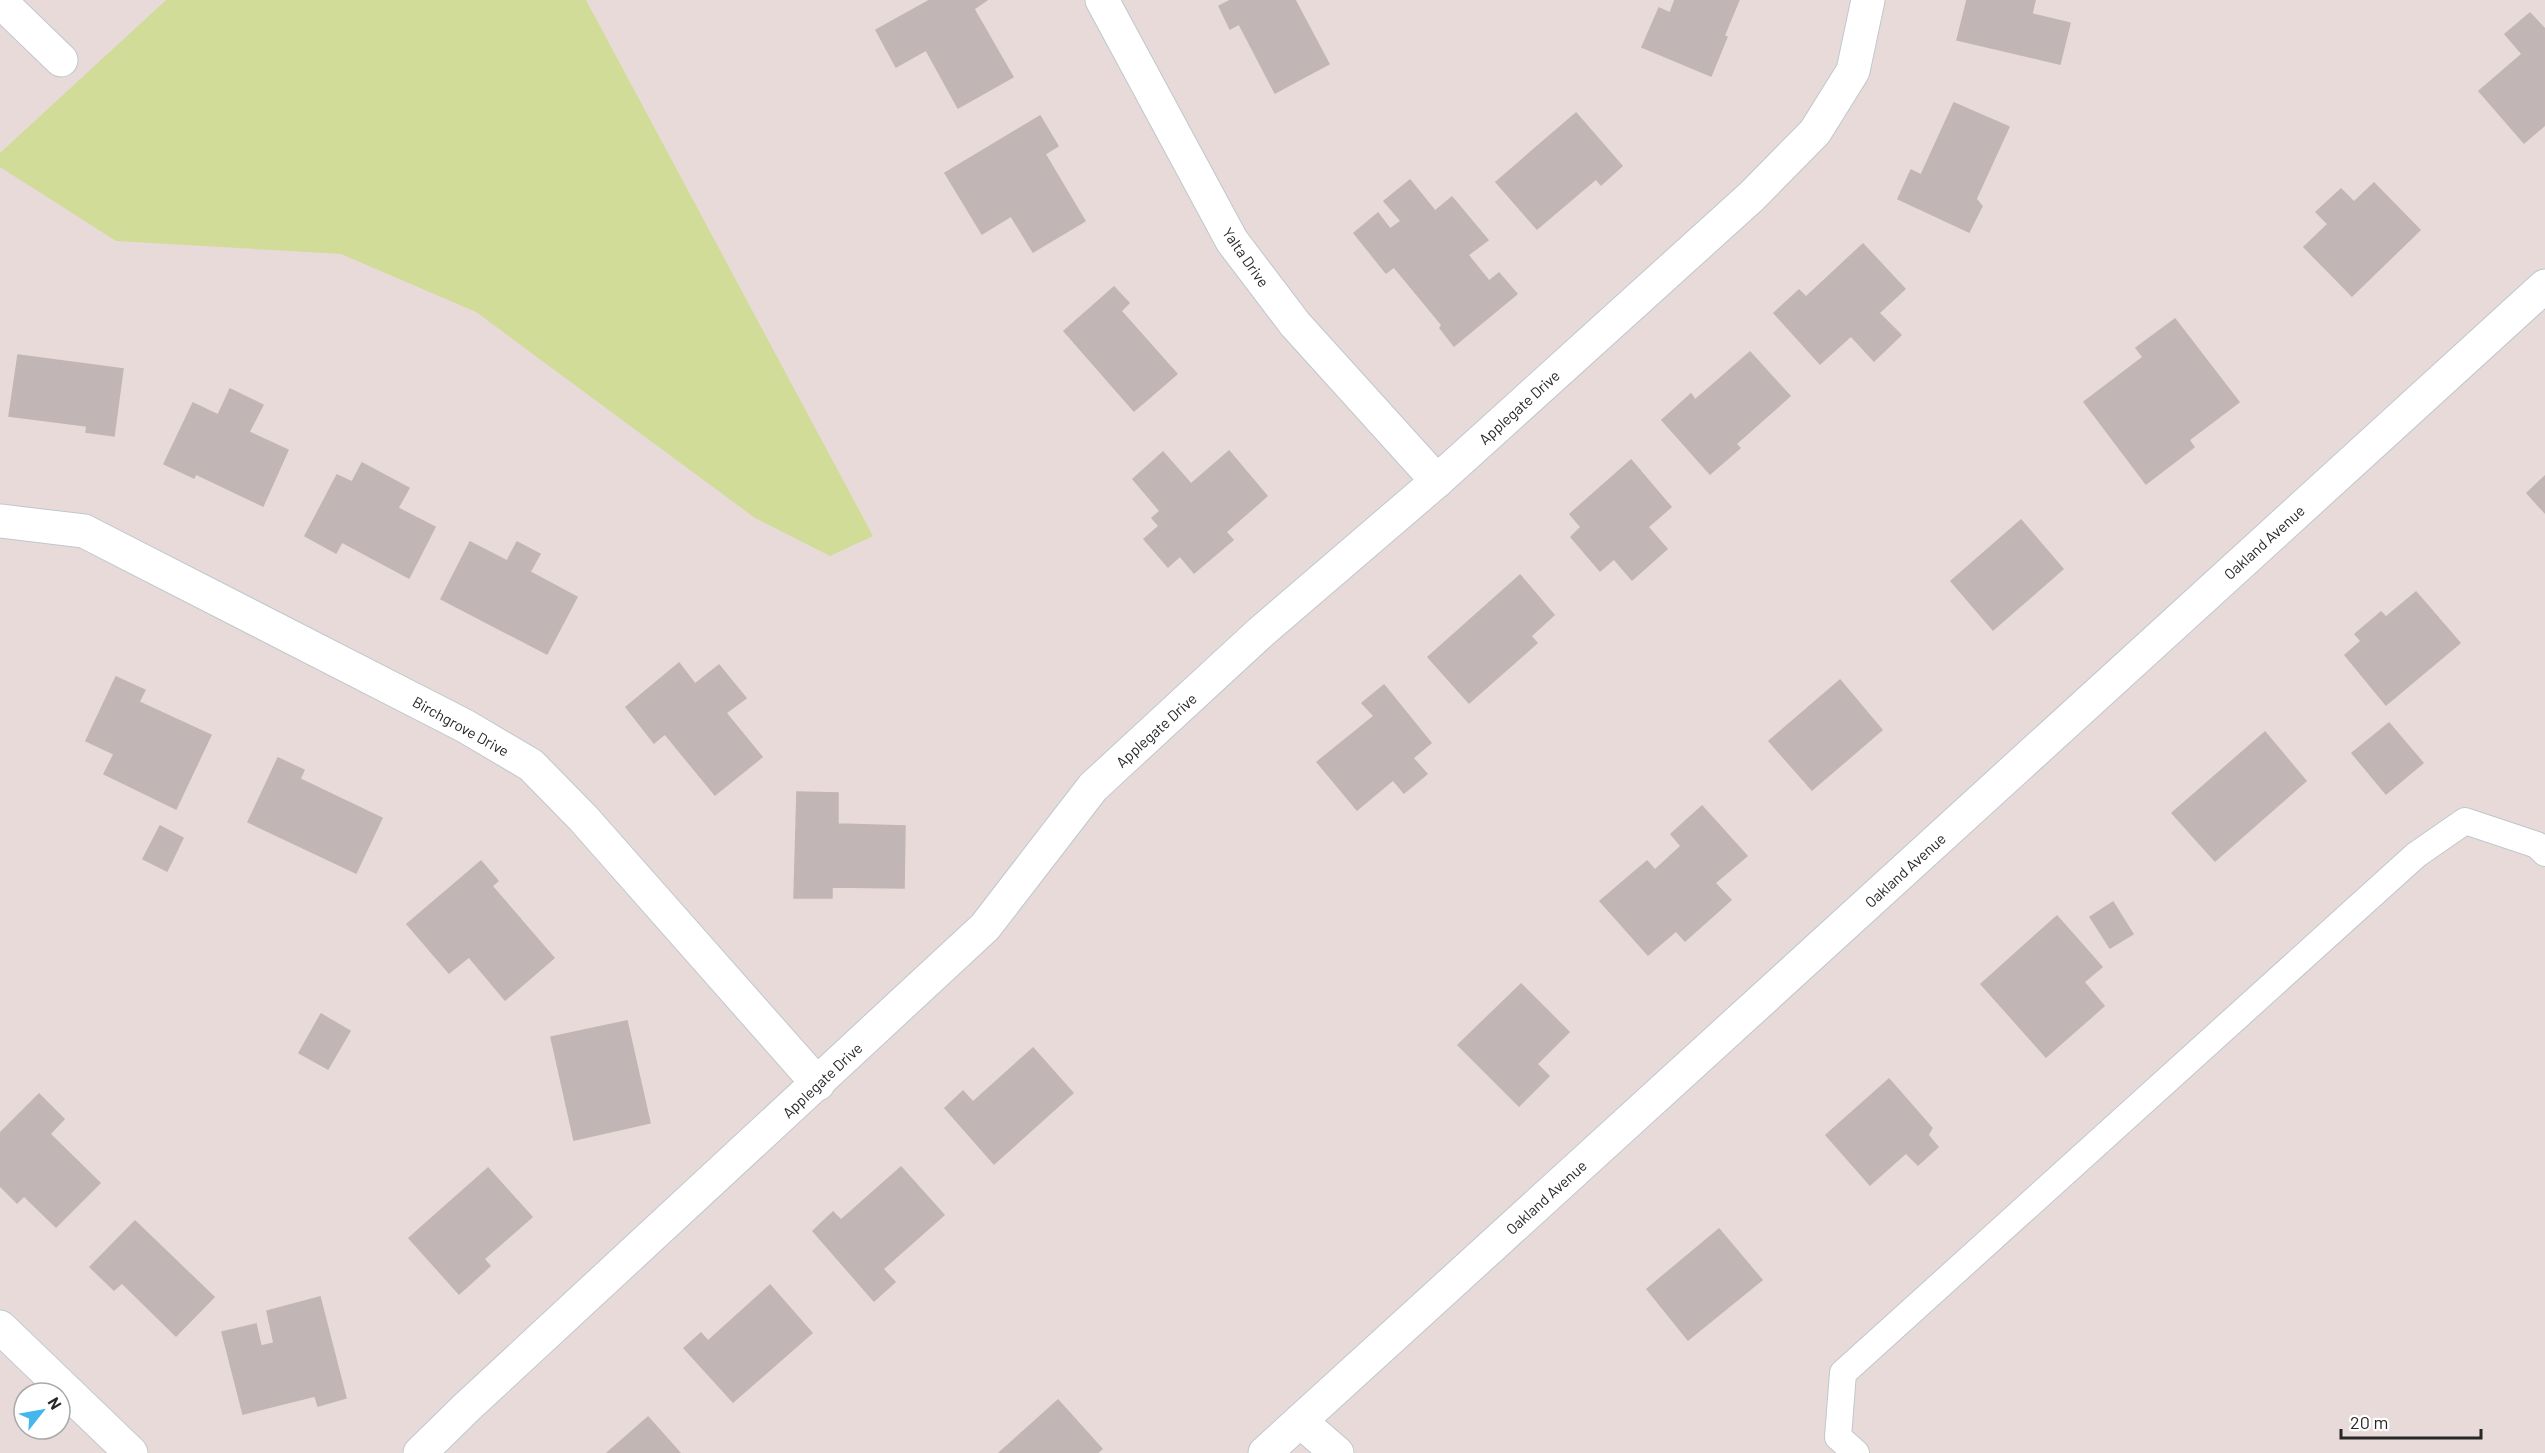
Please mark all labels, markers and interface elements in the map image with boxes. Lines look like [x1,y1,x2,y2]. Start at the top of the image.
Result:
street label: Yalta Drive [1219,224,1273,290]
street label: Applegate Drive [1475,366,1563,448]
street label: Oakland Avenue [2220,501,2308,583]
street label: Applegate Drive [1112,689,1200,771]
street label: Birchgrove Drive [410,692,512,760]
street label: Oakland Avenue [1861,829,1949,911]
street label: Applegate Drive [778,1038,866,1122]
street label: Oakland Avenue [1502,1156,1590,1238]
north arrow [12,1381,72,1441]
text: N [44,1394,66,1412]
scale bar [2341,1402,2480,1440]
text: 20 m [2350,1411,2388,1433]

